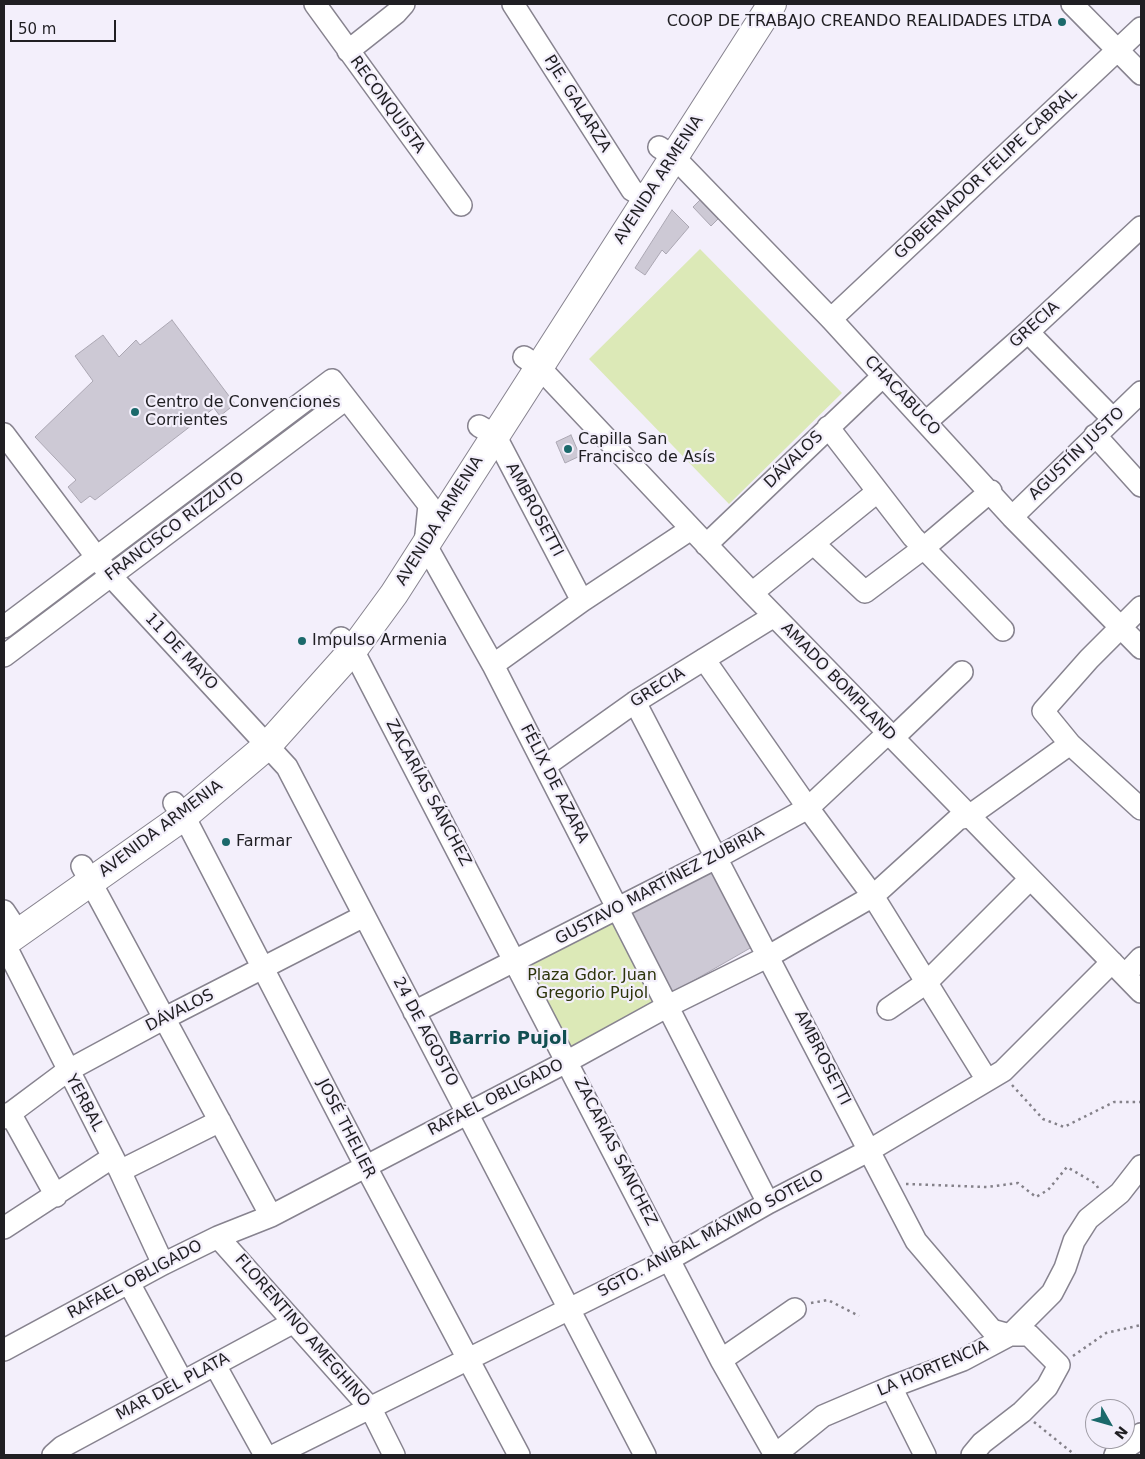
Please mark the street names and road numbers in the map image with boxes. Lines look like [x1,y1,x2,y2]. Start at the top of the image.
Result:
street label: PJE. GALARZA [539,52,615,156]
street label: RECONQUISTA [345,53,429,157]
street label: GOBERNADOR FELIPE CABRAL [891,84,1081,264]
street label: AVENIDA ARMENIA [610,112,708,248]
street label: GRECIA [1006,298,1064,352]
street label: CHACABUCO [860,352,944,440]
street label: AGUSTÍN JUSTO [1025,404,1129,504]
street label: DÁVALOS [761,427,827,493]
street label: AVENIDA ARMENIA [392,453,488,589]
street label: AMBROSETTI [501,460,567,560]
street label: FRANCISCO RIZZUTO [102,468,248,586]
street label: 11 DE MAYO [141,610,221,694]
street label: AMADO BOMPLAND [777,619,899,745]
street label: GRECIA [627,664,689,712]
street label: ZACARÍAS SÁNCHEZ [381,716,475,870]
street label: FÉLIX DE AZARA [516,721,592,847]
street label: AVENIDA ARMENIA [96,776,226,882]
street label: GUSTAVO MARTÍNEZ ZUBIRIA [552,823,768,949]
street label: 24 DE AGOSTO [388,974,462,1090]
street label: DÁVALOS [143,986,217,1036]
street label: AMBROSETTI [790,1007,854,1109]
street label: RAFAEL OBLIGADO [425,1055,567,1141]
street label: YERBAL [61,1071,107,1135]
street label: ZACARÍAS SÁNCHEZ [569,1075,661,1229]
street label: JOSÉ THELIER [313,1076,379,1182]
street label: SGTO. ANÍBAL MÁXIMO SOTELO [595,1166,827,1302]
street label: RAFAEL OBLIGADO [64,1236,206,1324]
street label: FLORENTINO AMEGHINO [230,1251,374,1411]
street label: LA HORTENCIA [875,1337,991,1401]
street label: MAR DEL PLATA [113,1349,233,1425]

